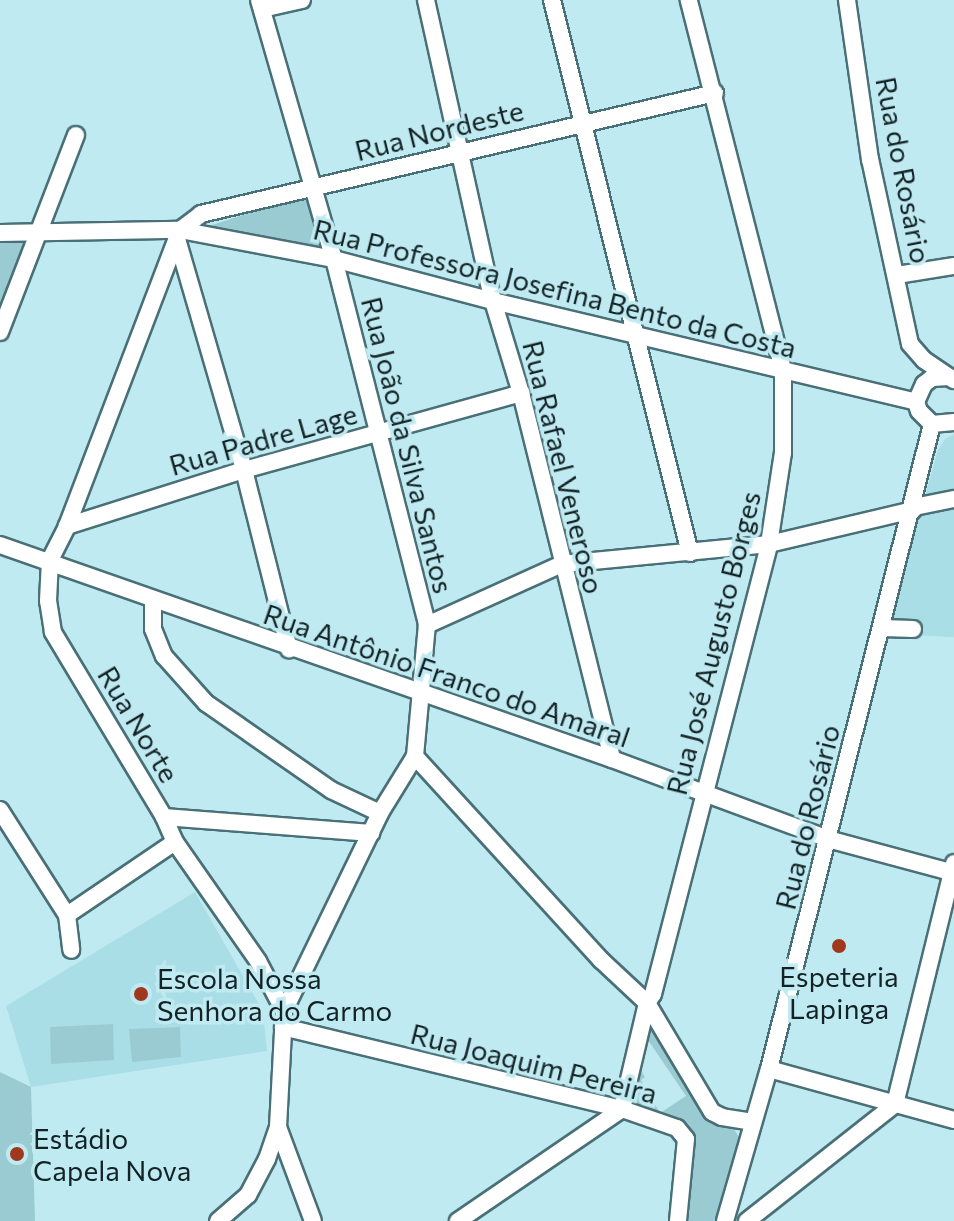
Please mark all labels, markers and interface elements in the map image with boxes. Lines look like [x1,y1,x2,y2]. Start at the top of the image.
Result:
street label: Rua do Rosário [869,74,939,266]
street label: Rua Nordeste [351,93,527,167]
street label: Rua Professora Josefina Bento da Costa [310,212,800,364]
street label: Rua João da Silva Santos [355,293,461,597]
street label: Rua Rafael Veneroso [516,337,612,597]
street label: Rua Padre Lage [165,396,361,482]
street label: Rua José Augusto Borges [659,488,767,798]
street label: Rua Antônio Franco do Amaral [259,596,635,754]
street label: Rua Norte [91,660,187,788]
street label: Rua do Rosário [768,721,846,913]
marker: Espeteria Lapinga [830,937,848,955]
place label: Espeteria Lapinga [779,959,899,1025]
place label: Escola Nossa Senhora do Carmo [157,961,392,1027]
marker: Escola Nossa Senhora do Carmo [132,985,150,1003]
street label: Rua Joaquim Pereira [407,1016,661,1110]
place label: Estádio Capela Nova [33,1121,191,1187]
marker: Estádio Capela Nova [8,1145,26,1163]

